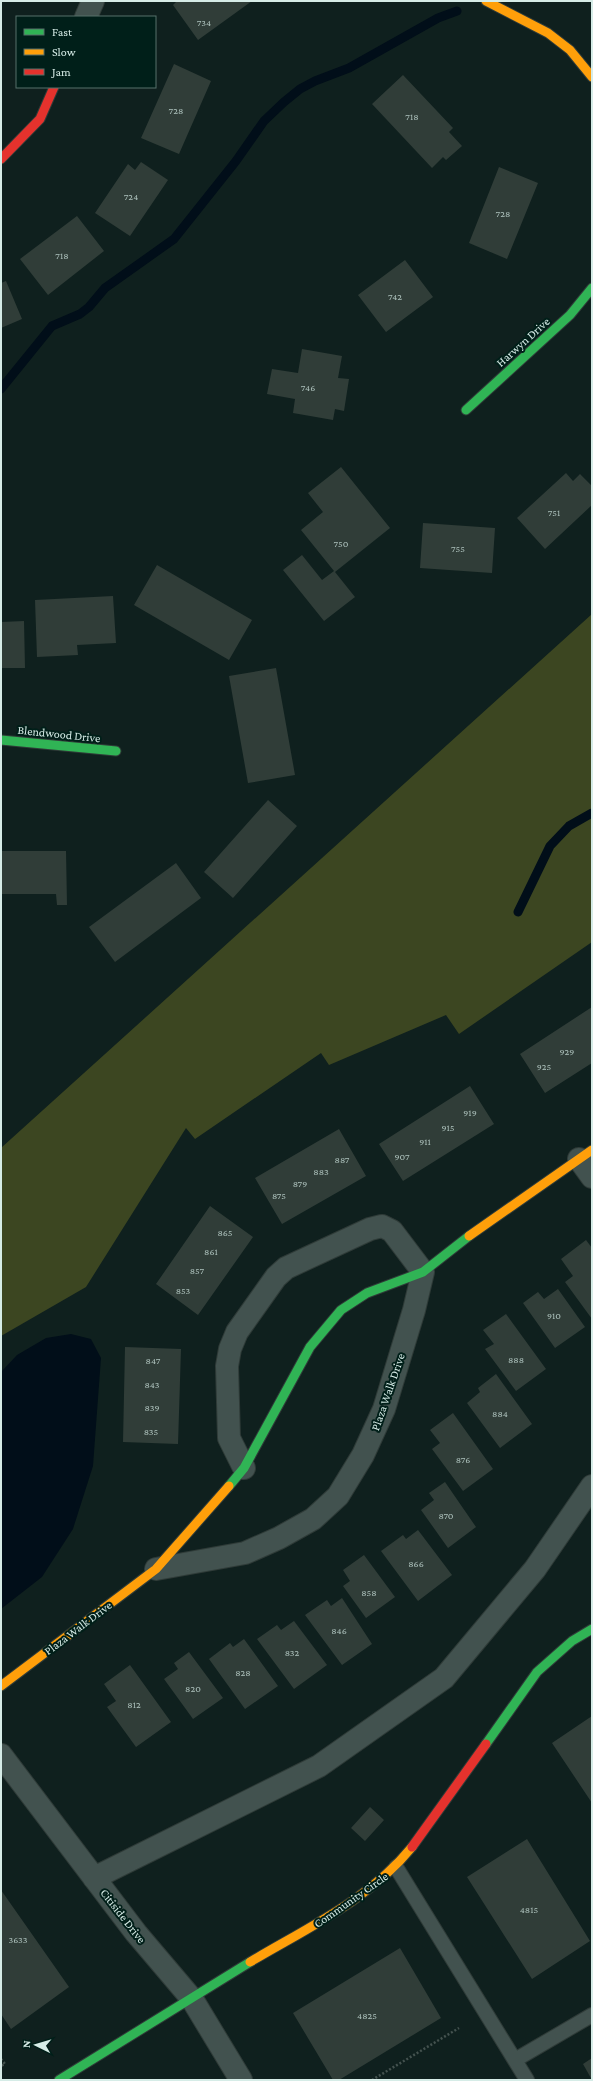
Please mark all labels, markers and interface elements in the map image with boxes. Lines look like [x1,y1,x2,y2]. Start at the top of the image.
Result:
legend [16,16,156,88]
house number: 734 [197,17,211,28]
text: Fast [52,25,73,39]
text: Slow [52,45,76,59]
text: Jam [51,65,71,79]
house number: 728 [169,105,183,116]
house number: 718 [405,111,419,122]
house number: 724 [124,191,138,202]
house number: 728 [496,208,510,219]
house number: 718 [55,250,69,261]
house number: 742 [388,291,402,302]
street label: Harwyn Drive [493,314,553,370]
house number: 746 [301,382,315,393]
house number: 751 [548,507,560,518]
house number: 750 [334,538,349,549]
house number: 755 [451,543,465,554]
street label: Blendwood Drive [17,723,101,745]
house number: 929 [560,1046,574,1057]
house number: 925 [537,1061,551,1072]
house number: 919 [463,1107,477,1118]
house number: 915 [441,1122,455,1133]
house number: 911 [419,1136,431,1147]
house number: 907 [394,1151,410,1162]
house number: 887 [335,1154,350,1165]
house number: 883 [313,1166,329,1177]
house number: 879 [293,1178,307,1189]
house number: 875 [272,1190,286,1201]
house number: 865 [217,1227,233,1238]
house number: 861 [204,1246,218,1257]
house number: 857 [190,1265,205,1276]
house number: 853 [176,1285,191,1296]
house number: 910 [547,1310,561,1321]
street label: Plaza Walk Drive [368,1351,408,1433]
house number: 888 [508,1354,524,1365]
house number: 847 [146,1355,161,1366]
house number: 843 [144,1379,160,1390]
house number: 839 [145,1402,159,1413]
house number: 884 [492,1408,508,1419]
house number: 835 [144,1426,159,1437]
house number: 876 [456,1454,470,1465]
house number: 870 [438,1510,454,1521]
house number: 866 [408,1558,424,1569]
house number: 858 [361,1587,377,1598]
street label: Plaza Walk Drive [41,1598,115,1658]
house number: 846 [331,1625,347,1636]
house number: 832 [285,1647,300,1658]
house number: 828 [235,1667,251,1678]
house number: 820 [185,1683,201,1694]
house number: 812 [127,1699,141,1710]
street label: Community Circle [311,1869,391,1931]
street label: Citiside Drive [97,1886,149,1946]
house number: 4815 [520,1904,539,1915]
house number: 3633 [9,1934,28,1945]
house number: 4825 [357,2010,377,2021]
north arrow [16,2025,56,2065]
text: N [20,2039,32,2048]

